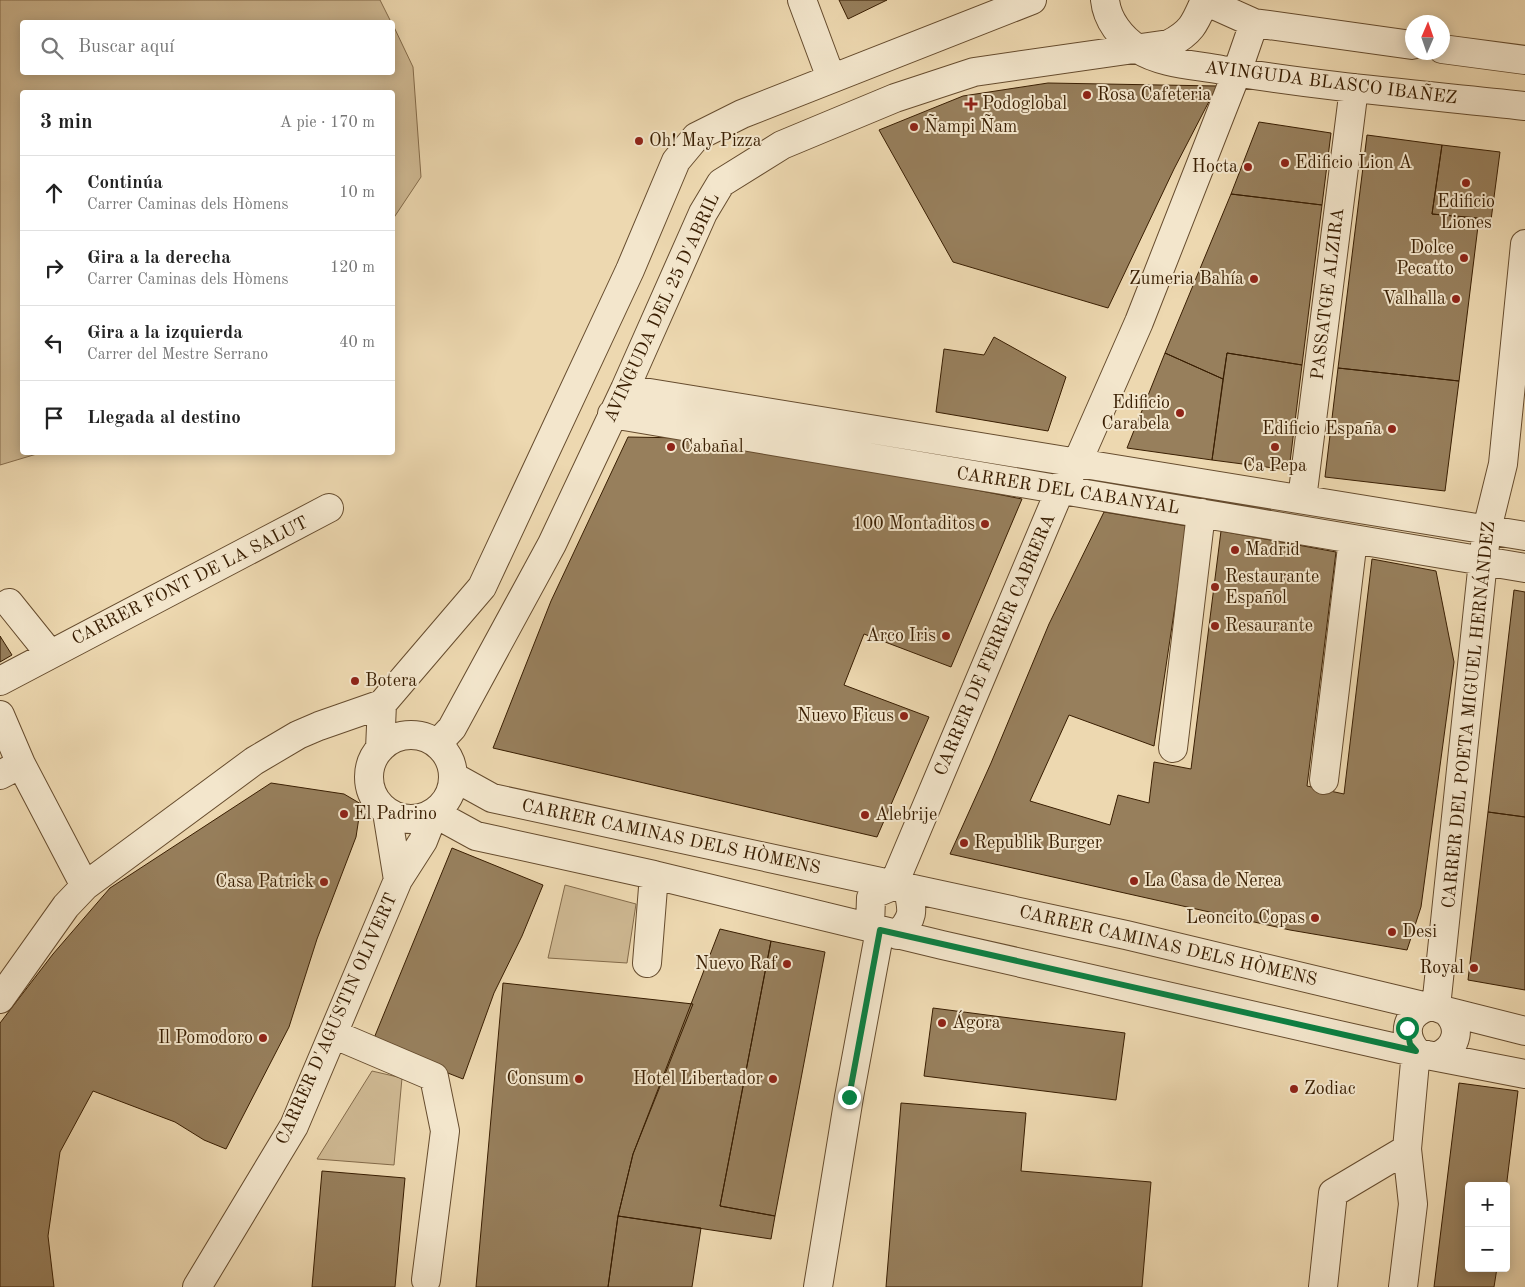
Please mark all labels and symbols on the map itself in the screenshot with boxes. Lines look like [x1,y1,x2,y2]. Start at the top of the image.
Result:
north arrow [1405,15,1450,60]
street label: AVINGUDA BLASCO IBAÑEZ [1204,54,1459,107]
place label: Rosa Cafeteria [1097,86,1212,104]
marker: Rosa Cafeteria [1081,89,1093,101]
place label: Podoglobal [982,95,1067,113]
marker: Podoglobal [964,97,978,111]
place label: Ñampi Ñam [924,113,1017,136]
marker: Ñampi Ñam [908,121,920,133]
place label: Oh! May Pizza [649,132,762,150]
marker: Oh! May Pizza [633,135,645,147]
place label: Edificio Lion A [1295,154,1412,172]
marker: Edificio Lion A [1279,157,1291,169]
place label: Hocta [1192,158,1238,176]
marker: Hocta [1242,161,1254,173]
marker: Edificio Liones [1460,177,1472,189]
street label: AVINGUDA DEL 25 D'ABRIL [601,191,723,425]
place label: Edificio Liones [1437,193,1495,232]
street label: PASSATGE ALZIRA [1309,207,1348,381]
place label: Dolce Pecatto [1396,239,1454,278]
marker: Dolce Pecatto [1458,252,1470,264]
place label: Zumeria Bahía [1129,270,1244,288]
marker: Zumeria Bahía [1248,273,1260,285]
place label: Valhalla [1382,290,1446,308]
marker: Valhalla [1450,293,1462,305]
place label: Edificio Carabela [1102,394,1170,433]
marker: Edificio Carabela [1174,407,1186,419]
place label: Edificio España [1262,420,1382,438]
marker: Edificio España [1386,423,1398,435]
place label: Cabañal [681,438,744,456]
marker: Cabañal [665,441,677,453]
marker: Ca Pepa [1269,441,1281,453]
place label: Ca Pepa [1243,457,1307,475]
street label: CARRER DEL CABANYAL [955,464,1181,518]
street label: CARRER DE FERRER CABRERA [932,511,1059,779]
street label: CARRER FONT DE LA SALUT [69,513,311,649]
place label: 100 Montaditos [852,515,975,533]
marker: 100 Montaditos [979,518,991,530]
street label: CARRER DEL POETA MIGUEL HERNÁNDEZ [1436,520,1498,910]
place label: Madrid [1245,541,1300,559]
marker: Madrid [1229,544,1241,556]
place label: Restaurante Español [1225,568,1319,607]
marker: Restaurante Español [1209,581,1221,593]
place label: Resaurante [1225,617,1313,635]
marker: Resaurante [1209,620,1221,632]
place label: Arco Iris [866,627,936,645]
marker: Arco Iris [940,630,952,642]
place label: Botera [365,672,417,690]
marker: Botera [349,675,361,687]
place label: Nuevo Ficus [797,707,894,725]
marker: Nuevo Ficus [898,710,910,722]
street label: CARRER CAMINAS DELS HÒMENS [520,792,823,878]
place label: El Padrino [354,805,437,823]
place label: Alebrije [875,806,937,824]
marker: El Padrino [338,808,350,820]
marker: Alebrije [859,809,871,821]
place label: Republik Burger [974,834,1103,852]
marker: Republik Burger [958,837,970,849]
place label: La Casa de Nerea [1144,872,1282,890]
place label: Casa Patrick [215,873,314,891]
marker: La Casa de Nerea [1128,875,1140,887]
marker: Casa Patrick [318,876,330,888]
street label: CARRER D'AGUSTIN OLIVERT [273,891,401,1147]
street label: CARRER CAMINAS DELS HÒMENS [1017,898,1320,989]
place label: Leoncito Copas [1186,909,1305,927]
marker: Leoncito Copas [1309,912,1321,924]
place label: Desi [1402,923,1437,941]
marker: Desi [1386,926,1398,938]
place label: Nuevo Raf [695,955,778,973]
marker: Nuevo Raf [781,958,793,970]
place label: Royal [1419,959,1464,977]
marker: Royal [1468,962,1480,974]
place label: Ágora [952,1010,1001,1032]
marker: Ágora [936,1017,948,1029]
route start [1396,1017,1419,1040]
place label: Il Pomodoro [158,1029,253,1047]
marker: Il Pomodoro [257,1032,269,1044]
place label: Consum [507,1070,569,1088]
place label: Hotel Libertador [633,1070,764,1088]
marker: Consum [573,1073,585,1085]
marker: Hotel Libertador [767,1073,779,1085]
place label: Zodiac [1304,1080,1356,1098]
marker: Zodiac [1288,1083,1300,1095]
route end [838,1086,861,1109]

